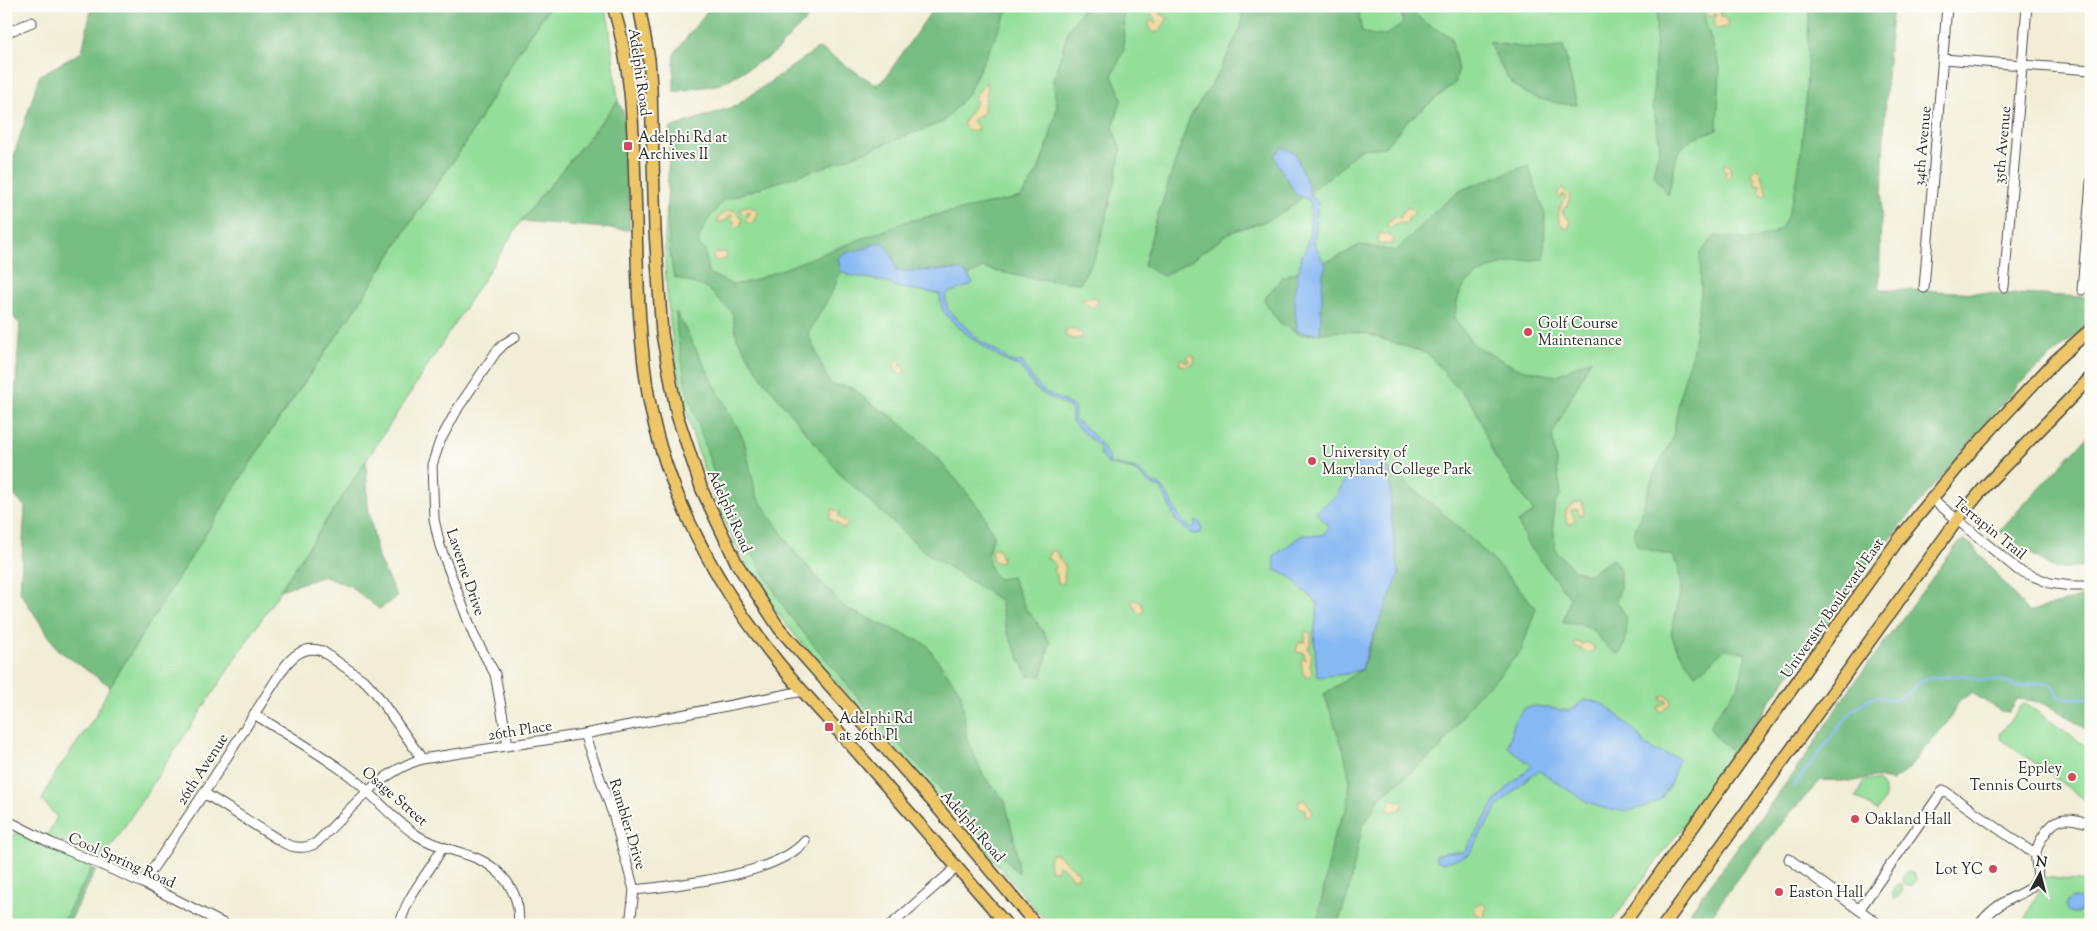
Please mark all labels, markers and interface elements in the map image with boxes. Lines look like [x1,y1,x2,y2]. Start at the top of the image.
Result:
street label: Adelphi Road [622,27,655,118]
street label: 34th Avenue [1910,105,1937,187]
street label: 35th Avenue [1990,105,2017,185]
place label: Adelphi Rd at Archives II [638,128,727,166]
marker: Adelphi Rd at Archives II [622,140,634,152]
place label: Golf Course Maintenance [1538,314,1622,352]
marker: Golf Course Maintenance [1522,326,1534,338]
place label: University of Maryland, College Park [1322,443,1472,481]
marker: University of Maryland, College Park [1306,455,1318,467]
street label: Adelphi Road [701,467,757,557]
street label: Terrapin Trail [1948,493,2030,565]
street label: Laverne Drive [440,526,489,619]
street label: University Boulevard East [1777,534,1890,683]
place label: Adelphi Rd at 26th Pl [839,709,914,747]
street label: 26th Place [487,716,554,747]
marker: Adelphi Rd at 26th Pl [823,721,835,733]
street label: 26th Avenue [172,730,234,810]
place label: Eppley Tennis Courts [1970,759,2063,797]
street label: Osage Street [356,762,432,832]
marker: Eppley Tennis Courts [2066,771,2078,783]
street label: Rambler Drive [603,776,650,872]
street label: Adelphi Road [935,787,1009,868]
place label: Oakland Hall [1865,810,1952,831]
marker: Oakland Hall [1849,813,1861,825]
street label: Cool Spring Road [64,828,179,895]
north arrow [2014,848,2064,898]
text: N [2035,852,2048,874]
place label: Lot YC [1935,860,1983,881]
marker: Lot YC [1987,863,1999,875]
place label: Easton Hall [1789,883,1863,904]
marker: Easton Hall [1773,886,1785,898]

